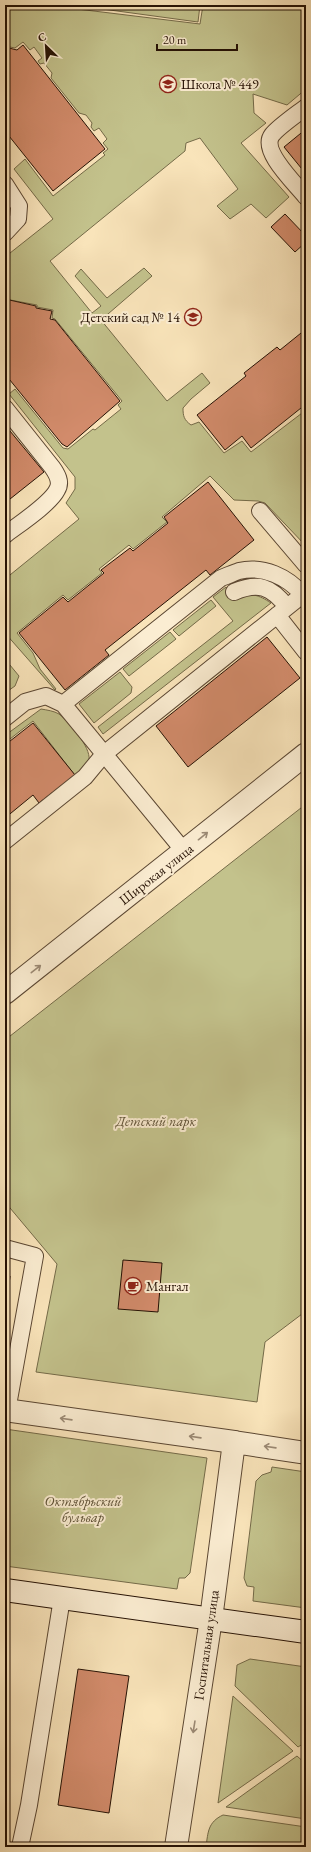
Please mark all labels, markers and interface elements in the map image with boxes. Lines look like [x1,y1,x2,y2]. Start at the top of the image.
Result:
north arrow [26,26,66,66]
scale bar [157,26,237,52]
text: С [35,29,48,45]
text: 20 m [163,32,187,48]
school or university icon: Школа № 449 [158,74,178,94]
place label: Школа № 449 [181,75,259,93]
school or university icon: Детский сад № 14 [183,307,203,327]
place label: Детский сад № 14 [81,308,180,326]
one-way arrow [198,831,209,840]
street label: Широкая улица [115,839,197,909]
one-way arrow [30,964,41,973]
park label: Детский парк [115,1112,196,1130]
cafe icon: Мангал [123,1276,143,1296]
place label: Мангал [146,1277,189,1295]
one-way arrow [60,1415,73,1423]
one-way arrow [189,1433,202,1441]
one-way arrow [264,1443,277,1451]
park label: Октябрьский бульвар [45,1492,121,1526]
street label: Госпитальная улица [189,1588,223,1701]
one-way arrow [190,1720,198,1733]

